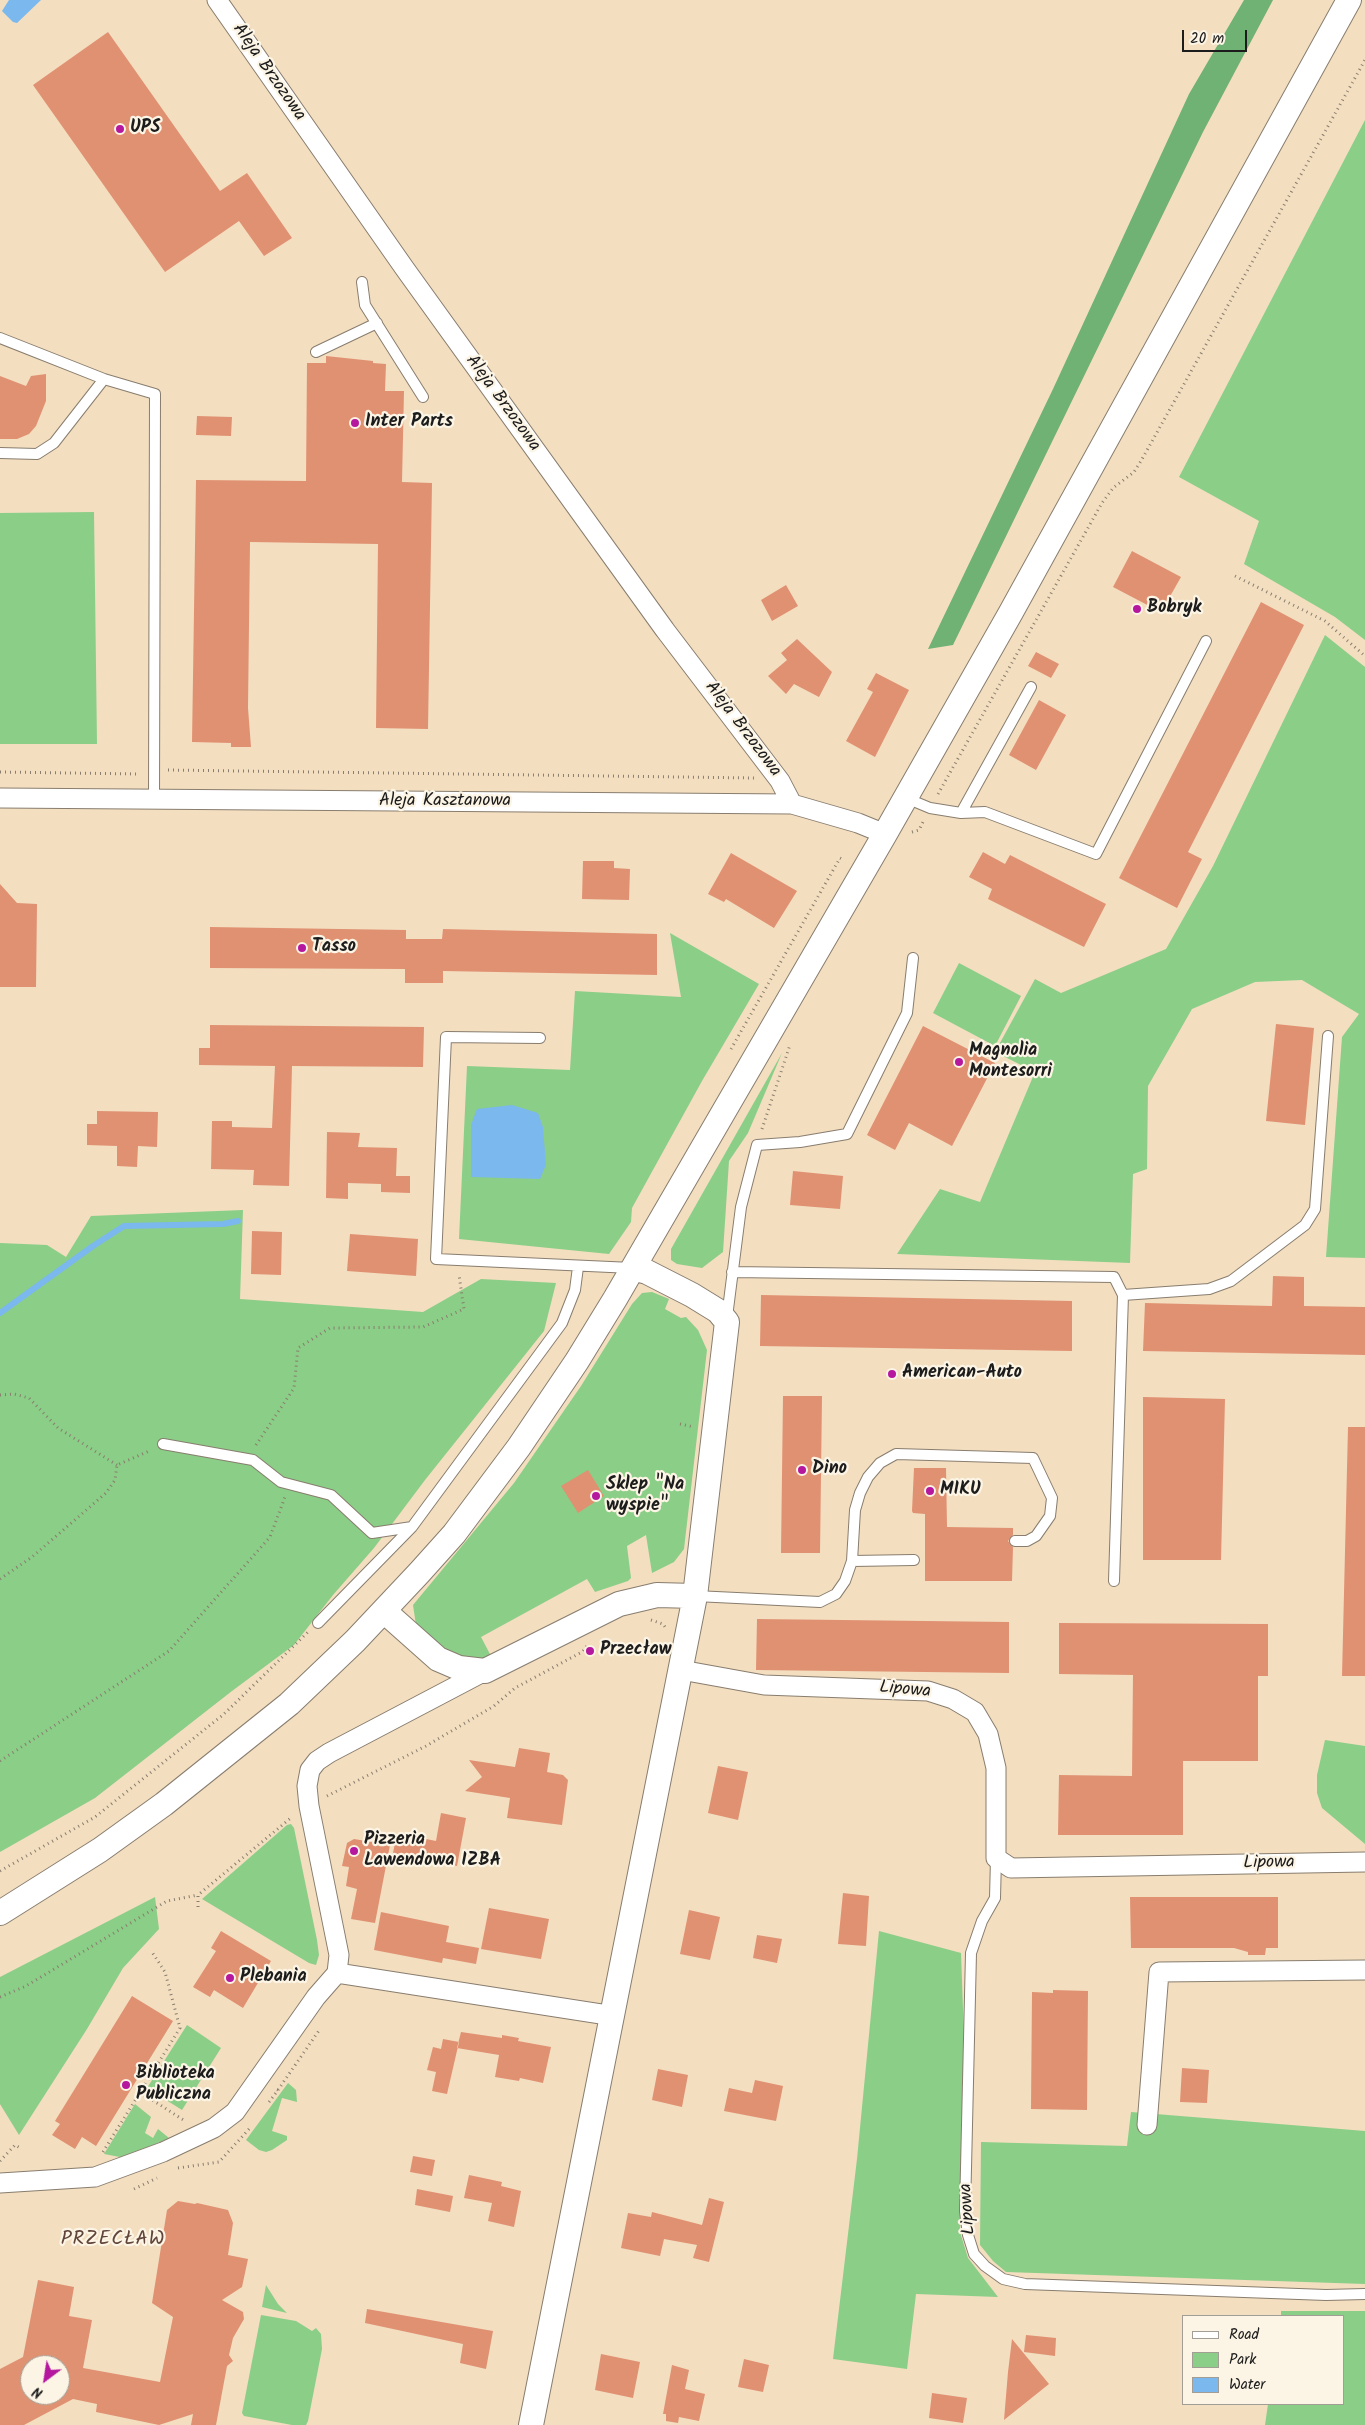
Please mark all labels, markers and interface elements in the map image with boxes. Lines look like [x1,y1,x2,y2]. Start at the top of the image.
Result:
street label: Aleja Brzozowa [227,20,309,126]
scale bar [1185,20,1250,52]
text: 20 m [1190,27,1224,51]
place label: UPS [130,118,161,140]
marker: UPS [114,123,126,135]
street label: Aleja Brzozowa [460,352,544,456]
place label: Inter Parts [365,412,453,434]
marker: Inter Parts [349,417,361,429]
place label: Bobryk [1147,598,1201,620]
marker: Bobryk [1131,603,1143,615]
street label: Aleja Brzozowa [699,678,785,782]
street label: Aleja Kasztanowa [379,791,511,813]
place label: Tasso [312,937,356,959]
marker: Tasso [296,942,308,954]
place label: Magnolia Montesorri [969,1041,1052,1084]
marker: Magnolia Montesorri [953,1056,965,1068]
place label: American-Auto [902,1363,1022,1385]
marker: American-Auto [886,1368,898,1380]
place label: Dino [812,1459,847,1481]
marker: Dino [796,1464,808,1476]
place label: Sklep "Na wyspie" [606,1475,684,1518]
place label: MIKU [940,1480,981,1502]
marker: MIKU [924,1485,936,1497]
marker: Sklep "Na wyspie" [590,1490,602,1502]
place label: Przecław [600,1640,671,1662]
marker: Przecław [584,1645,596,1657]
street label: Lipowa [878,1678,932,1704]
place label: Pizzeria Lawendowa IZBA [364,1830,501,1872]
marker: Pizzeria Lawendowa IZBA [348,1845,360,1857]
street label: Lipowa [1243,1853,1295,1875]
place label: Plebania [240,1967,307,1989]
marker: Plebania [224,1972,236,1984]
place label: Biblioteka Publiczna [136,2064,215,2106]
marker: Biblioteka Publiczna [120,2079,132,2091]
street label: Lipowa [956,2183,982,2235]
district label: PRZECŁAW [60,2229,166,2253]
legend [1182,2315,1345,2405]
text: Road [1229,2323,1259,2347]
text: Park [1229,2348,1256,2372]
north arrow [20,2355,70,2405]
text: Water [1229,2373,1265,2397]
text: N [28,2380,47,2404]

